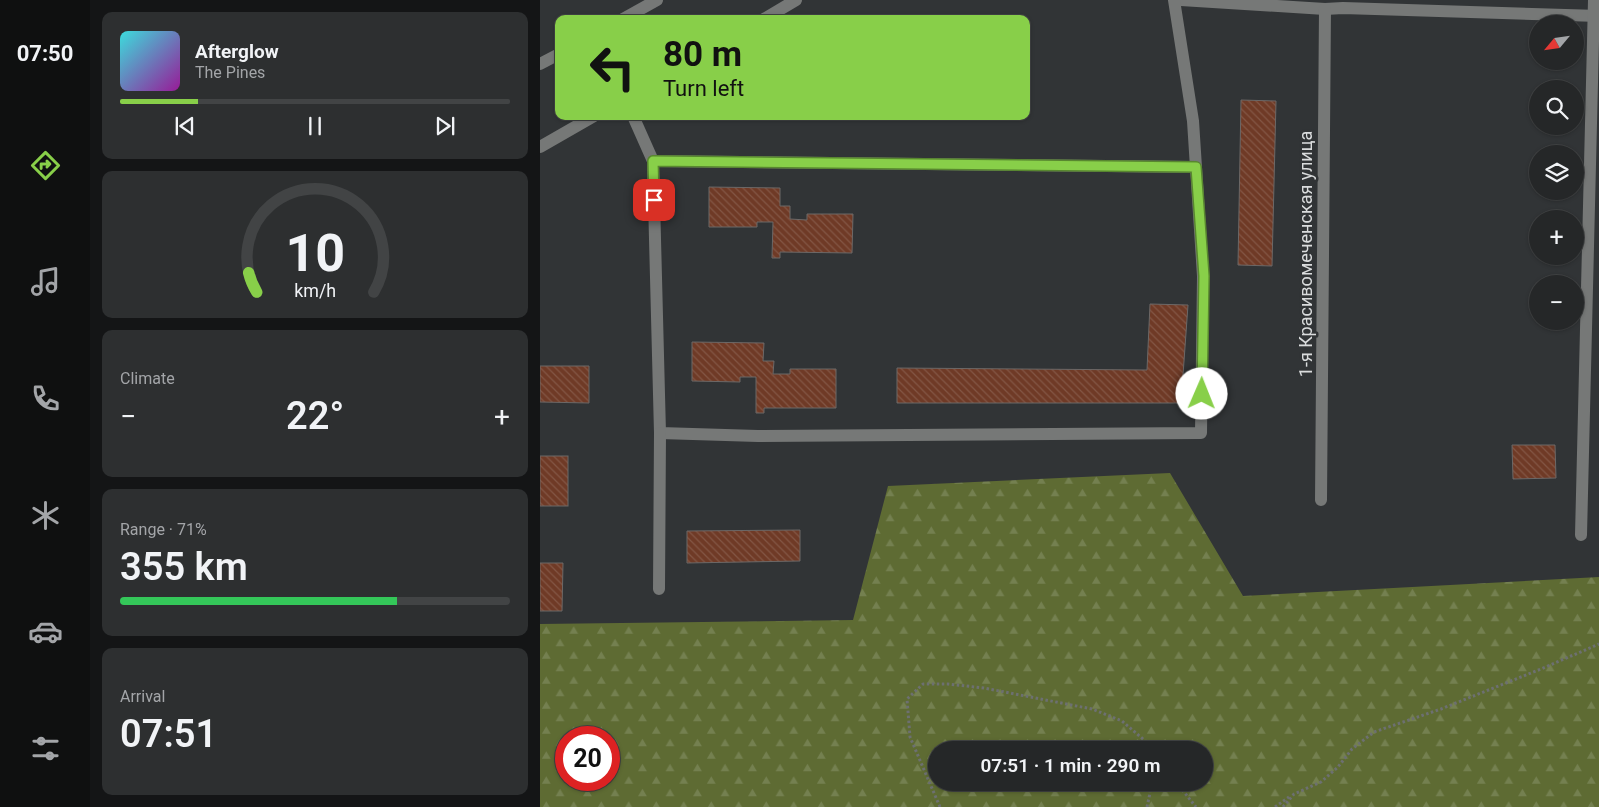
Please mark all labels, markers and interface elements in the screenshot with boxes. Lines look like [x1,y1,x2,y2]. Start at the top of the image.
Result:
north arrow [1529,15,1584,70]
map controls [1529,15,1584,330]
text: 80 m [663,34,742,75]
icon: left [580,35,645,100]
text: Afterglow [195,40,279,63]
text: 07:50 [17,41,73,66]
text: The Pines [195,63,265,82]
text: Turn left [663,76,744,101]
button: search [1529,80,1584,135]
icon: previous [171,112,199,140]
icon: pause [301,112,329,140]
icon: next [431,112,459,140]
street label: 1-я Красивомеченская улица [1295,131,1316,377]
button: layers [1529,145,1584,200]
icon: directions [28,148,63,183]
pin [633,179,675,221]
icon: arrive [640,186,668,214]
button: + [1529,210,1584,265]
text: 10 [285,223,345,284]
icon: music [28,264,63,299]
button: − [1529,275,1584,330]
text: km/h [294,280,336,301]
position arrow [1175,367,1227,419]
text: Climate [120,369,175,388]
icon: phone [28,381,63,416]
text: 22° [286,394,344,438]
text: − [120,400,136,433]
text: + [494,400,510,433]
icon: climate [28,498,63,533]
text: Range · 71% [120,520,207,539]
text: 355 km [120,545,248,589]
icon: car [28,614,63,649]
text: Arrival [120,687,165,706]
text: 07:51 [120,712,217,756]
speed limit sign: 20 [555,726,620,791]
icon: filters [28,731,63,766]
text: 07:51 · 1 min · 290 m [980,754,1161,777]

